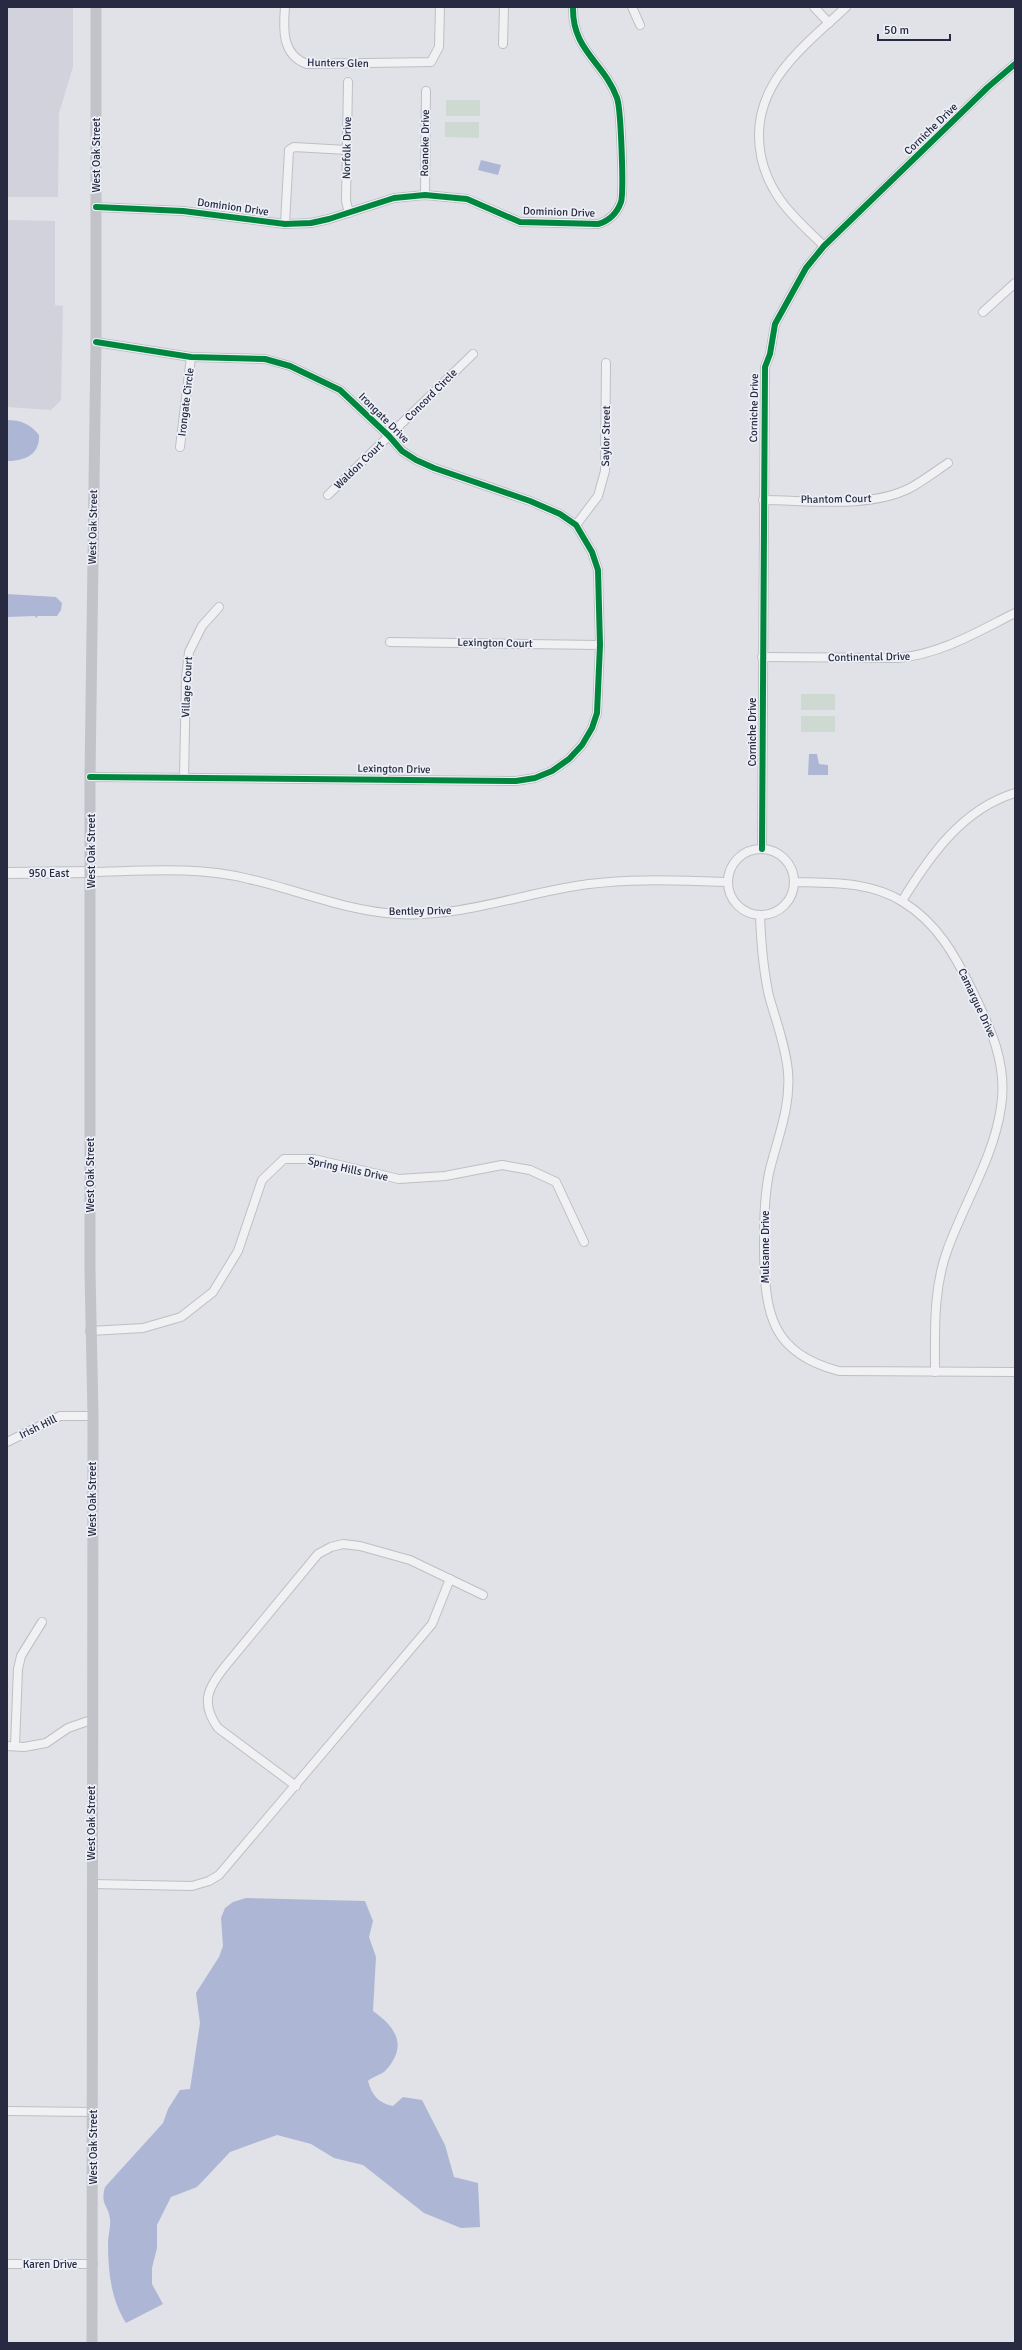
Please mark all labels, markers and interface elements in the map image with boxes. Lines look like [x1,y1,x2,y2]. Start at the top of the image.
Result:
scale bar [878,16,950,42]
text: 50 m [884,23,909,38]
street label: Hunters Glen [307,56,369,70]
street label: Corniche Drive [902,100,960,158]
street label: Roanoke Drive [418,109,432,177]
street label: West Oak Street [90,117,103,192]
street label: Norfolk Drive [340,117,354,179]
street label: Dominion Drive [196,196,270,218]
street label: Dominion Drive [523,204,595,220]
street label: Concord Circle [402,366,460,424]
street label: Irongate Circle [175,367,197,437]
street label: Corniche Drive [747,373,761,443]
street label: Irongate Drive [356,390,412,446]
street label: Saylor Street [599,405,613,466]
street label: Waldon Court [331,438,387,492]
street label: West Oak Street [86,489,100,564]
street label: Phantom Court [800,492,872,506]
street label: Lexington Court [457,636,533,650]
street label: Continental Drive [828,650,910,664]
street label: Village Court [179,656,195,718]
street label: Corniche Drive [746,697,759,767]
street label: Lexington Drive [357,762,431,776]
street label: West Oak Street [85,813,98,888]
street label: 950 East [29,867,69,880]
street label: Bentley Drive [389,904,451,918]
street label: Camargue Drive [955,966,999,1040]
street label: West Oak Street [84,1137,97,1212]
street label: Spring Hills Drive [307,1154,389,1184]
street label: Mulsanne Drive [759,1210,772,1284]
street label: Irish Hill [17,1412,59,1442]
street label: West Oak Street [86,1461,99,1536]
street label: West Oak Street [85,1785,98,1860]
street label: West Oak Street [87,2109,100,2184]
street label: Karen Drive [23,2258,77,2271]

